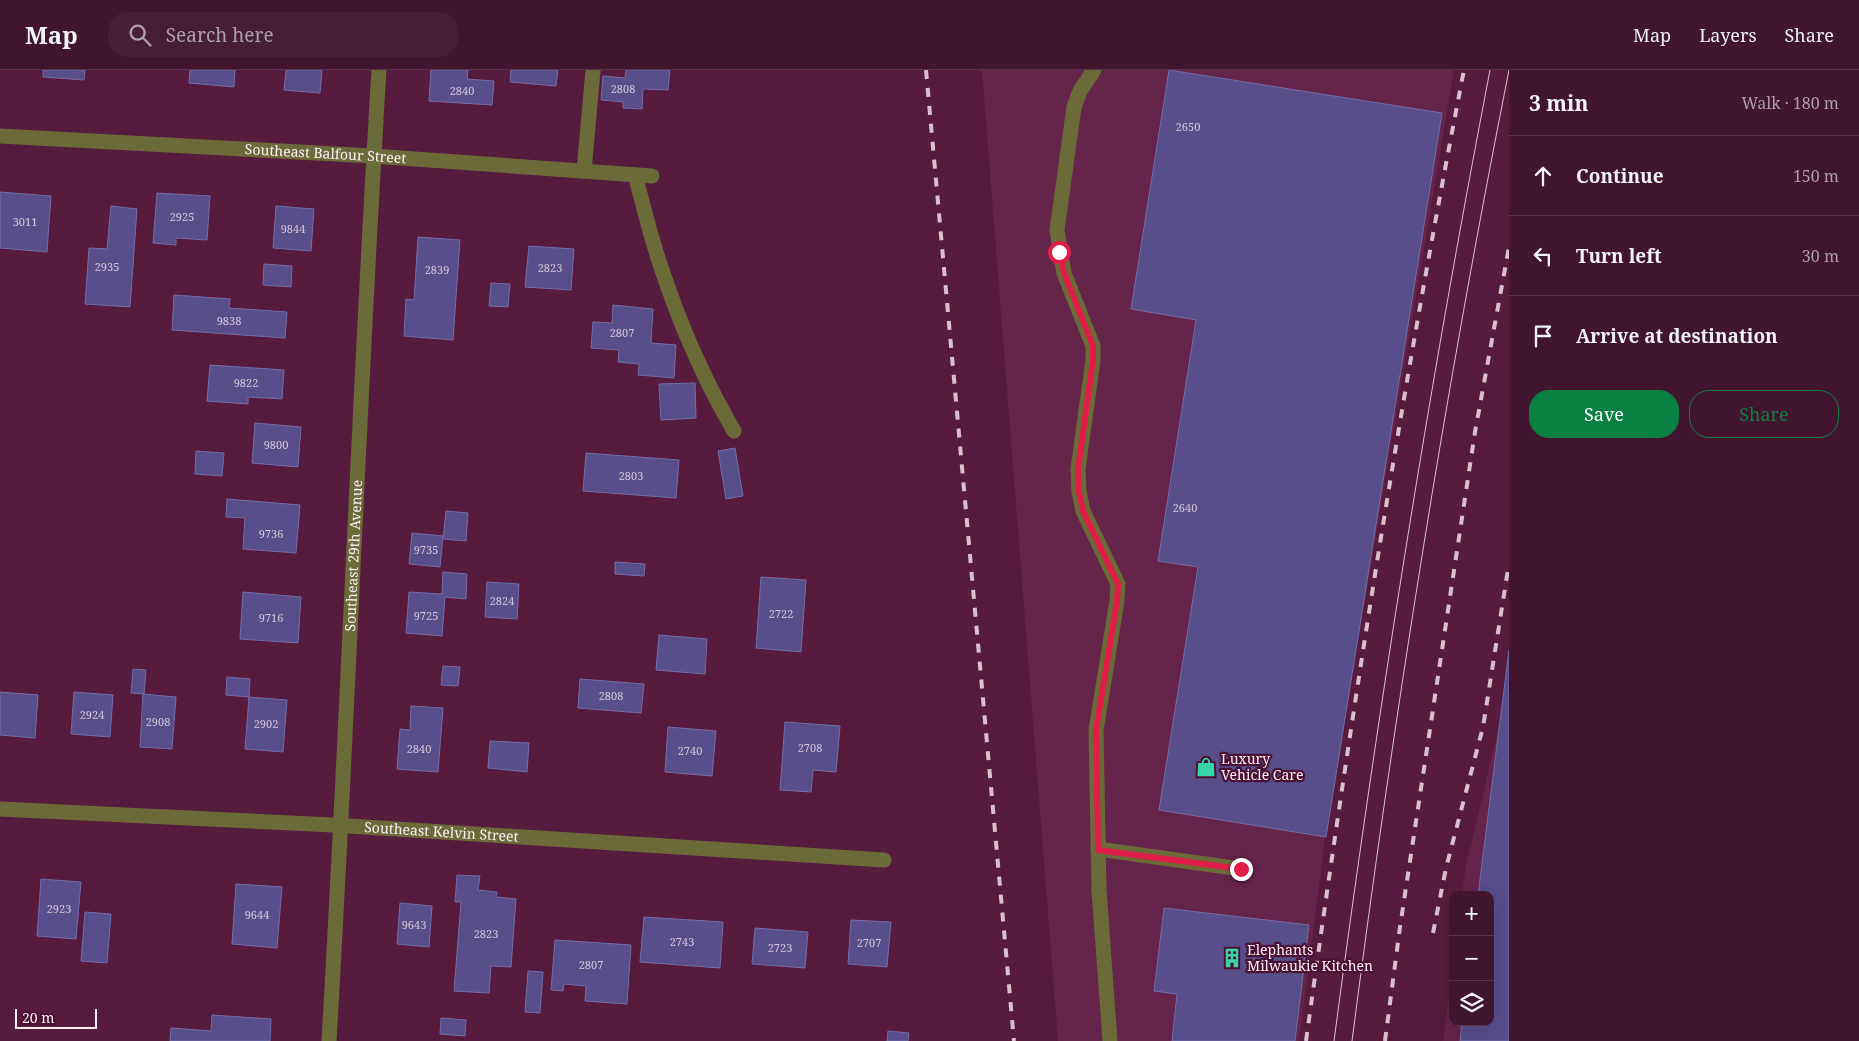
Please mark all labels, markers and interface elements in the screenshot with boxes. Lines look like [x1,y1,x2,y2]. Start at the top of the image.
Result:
search box [108,12,458,57]
text: Map [25,18,78,51]
icon: search [126,21,154,49]
text: Search here [166,22,274,48]
text: Map [1633,23,1671,47]
text: Layers [1699,23,1757,47]
text: Share [1785,23,1834,47]
house number: 2808 [611,81,635,96]
house number: 2840 [450,83,474,98]
text: 3 min [1529,89,1588,117]
text: Walk · 180 m [1742,92,1839,114]
house number: 2650 [1176,119,1200,134]
street label: Southeast Balfour Street [244,139,407,167]
icon: ahead [1529,162,1557,190]
text: Continue [1576,163,1664,189]
text: 150 m [1793,165,1839,187]
house number: 2925 [170,209,194,224]
house number: 3011 [13,214,37,229]
house number: 9844 [281,221,305,236]
route start [1048,241,1071,264]
icon: left [1529,242,1557,270]
text: Turn left [1576,243,1662,269]
text: 30 m [1802,245,1839,267]
house number: 2935 [95,259,119,274]
house number: 2823 [538,260,562,275]
house number: 2839 [425,262,449,277]
house number: 9838 [217,313,241,328]
icon: arrive [1529,322,1557,350]
text: Arrive at destination [1576,323,1778,349]
house number: 2807 [610,325,634,340]
house number: 9822 [234,375,258,390]
button: Save [1529,390,1679,438]
button: Share [1689,390,1839,438]
house number: 9800 [264,437,288,452]
house number: 2803 [619,468,643,483]
street label: Southeast 29th Avenue [340,479,366,632]
house number: 2640 [1173,500,1197,515]
house number: 9736 [259,526,283,541]
house number: 9735 [414,542,438,557]
house number: 2824 [490,593,514,608]
house number: 2722 [769,606,793,621]
house number: 9725 [414,608,438,623]
house number: 9716 [259,610,283,625]
house number: 2808 [599,688,623,703]
house number: 2924 [80,707,104,722]
house number: 2908 [146,714,170,729]
house number: 2902 [254,716,278,731]
house number: 2708 [798,740,822,755]
house number: 2840 [407,741,431,756]
house number: 2740 [678,743,702,758]
place label: Luxury Vehicle Care [1221,749,1303,784]
shop icon: Luxury Vehicle Care [1195,756,1217,778]
street label: Southeast Kelvin Street [364,817,519,846]
route end [1230,858,1253,881]
map controls [1449,891,1494,1026]
button: + [1449,891,1494,936]
house number: 2923 [47,901,71,916]
house number: 9644 [245,907,269,922]
house number: 9643 [402,917,426,932]
house number: 2823 [474,926,498,941]
house number: 2743 [670,934,694,949]
house number: 2707 [857,935,881,950]
button: − [1449,936,1494,981]
house number: 2723 [768,940,792,955]
place label: Elephants Milwaukie Kitchen [1247,940,1373,975]
building icon: Elephants Milwaukie Kitchen [1221,947,1243,969]
house number: 2807 [579,957,603,972]
button: layers [1449,981,1494,1026]
scale bar [15,1006,98,1029]
text: 20 m [22,1008,55,1027]

